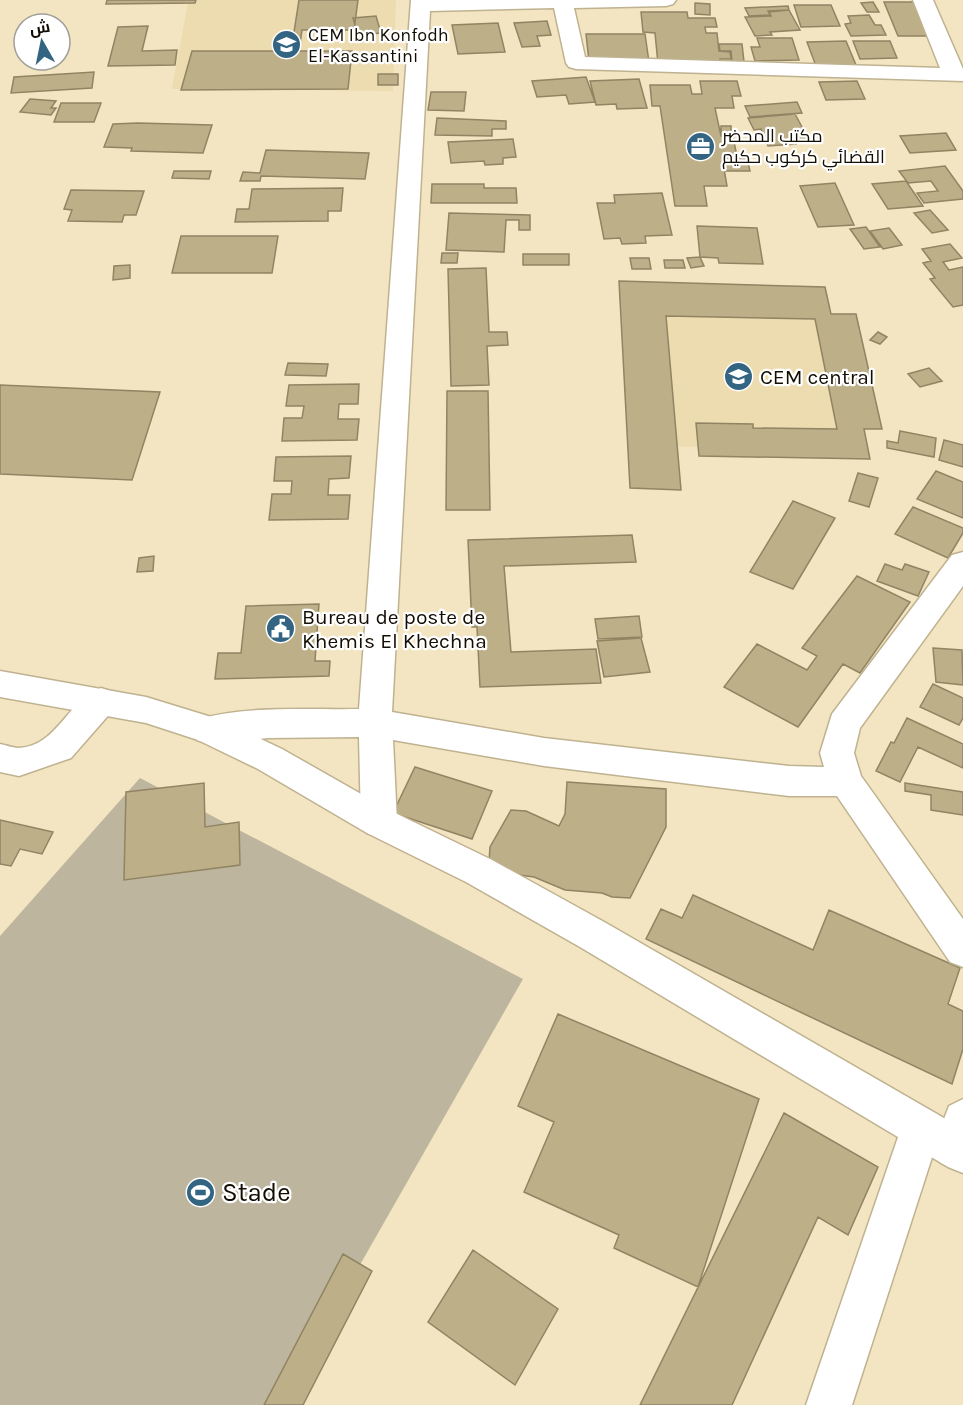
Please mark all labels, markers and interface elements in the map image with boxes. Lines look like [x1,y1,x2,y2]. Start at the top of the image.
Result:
north arrow [12,12,72,72]
text: ش [28,17,51,39]
place label: CEM Ibn Konfodh El-Kassantini [308,24,449,67]
school or university icon: CEM Ibn Konfodh El-Kassantini [271,29,303,61]
place label: مكتب المحضر القضائي كركوب حكيم [721,125,885,171]
office icon: مكتب المحضر القضائي كركوب حكيم [685,130,717,162]
school or university icon: CEM central [723,361,755,393]
place label: CEM central [760,365,875,389]
place label: Bureau de poste de Khemis El Khechna [302,605,487,653]
public building icon: Bureau de poste de Khemis El Khechna [265,613,297,645]
sports icon: Stade [185,1176,217,1208]
place label: Stade [222,1177,291,1208]

